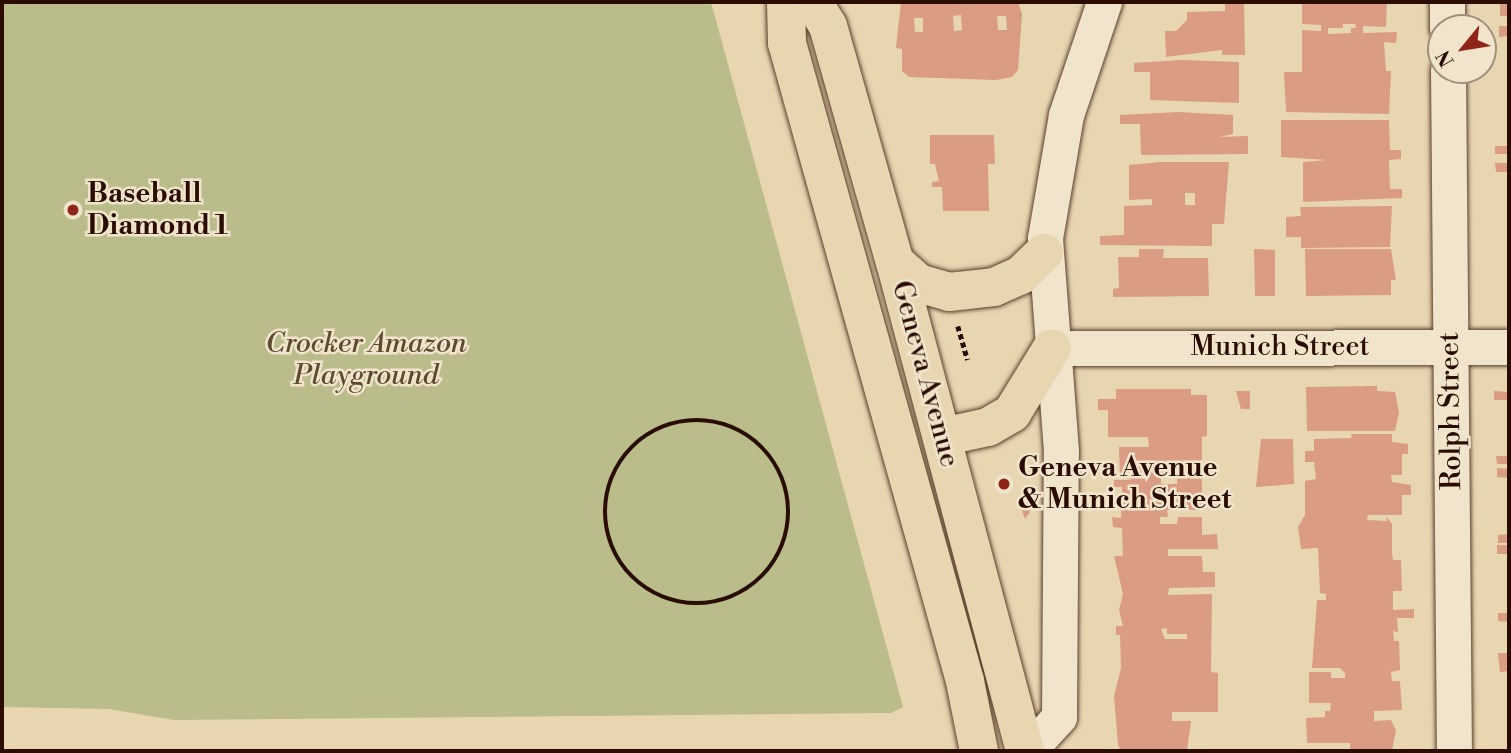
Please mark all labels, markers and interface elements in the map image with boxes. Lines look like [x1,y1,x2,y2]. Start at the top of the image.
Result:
north arrow [1427,14,1497,84]
text: N [1431,46,1460,71]
place label: Baseball Diamond 1 [87,177,228,243]
marker: Baseball Diamond 1 [65,202,81,218]
street label: Geneva Avenue [884,277,966,471]
park label: Crocker Amazon Playground [265,327,467,393]
street label: Munich Street [1190,330,1370,364]
street label: Rolph Street [1433,332,1469,490]
place label: Geneva Avenue & Munich Street [1018,451,1231,517]
marker: Geneva Avenue & Munich Street [996,476,1012,492]

